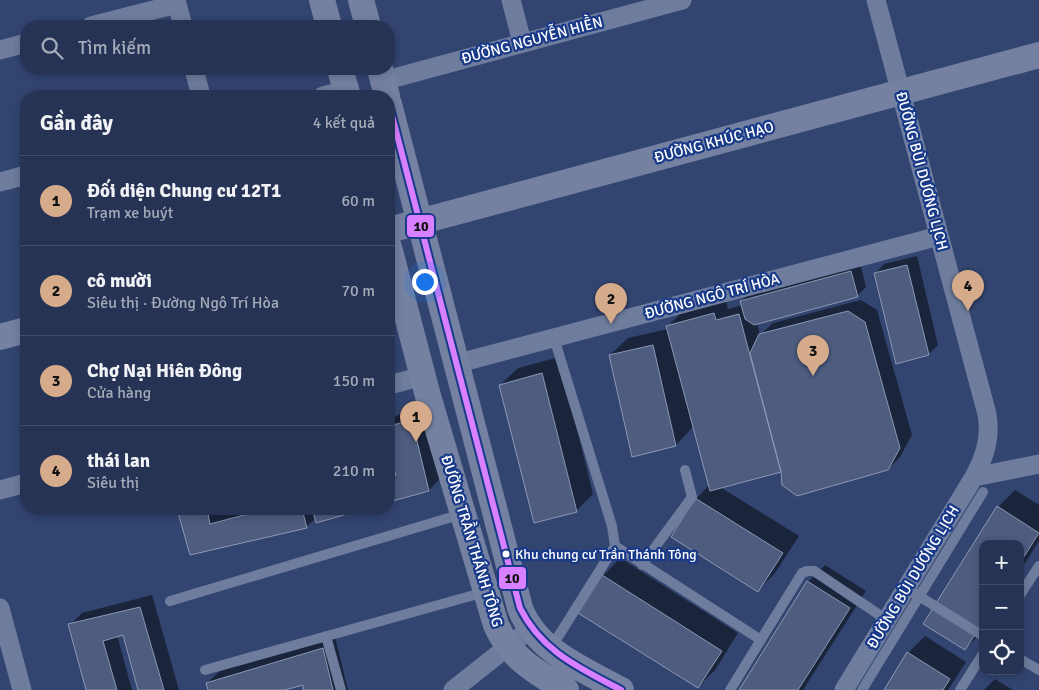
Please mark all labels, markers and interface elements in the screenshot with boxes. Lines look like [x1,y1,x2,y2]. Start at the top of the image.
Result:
street label: ĐƯỜNG NGUYỄN HIỀN [458,9,605,68]
search box [20,20,395,75]
icon: search [38,34,66,62]
text: Tìm kiếm [78,36,151,60]
street label: ĐƯỜNG BÙI DƯƠNG LỊCH [892,89,953,252]
text: Gần đây [40,110,113,136]
text: 4 kết quả [313,113,375,133]
street label: ĐƯỜNG KHÚC HẠO [652,116,776,167]
text: Đối diện Chung cư 12T1 [87,179,281,203]
text: 1 [52,191,60,211]
text: 60 m [341,191,375,211]
text: Trạm xe buýt [87,203,173,223]
line badge: 10 [406,214,435,238]
text: 10 [413,218,429,235]
street label: ĐƯỜNG NGÔ TRÍ HÒA [642,268,781,323]
text: cô mười [87,269,152,293]
your location [412,269,438,295]
pin: 4 [952,270,984,311]
text: 2 [52,281,60,301]
text: 70 m [341,281,375,301]
pin: 2 [595,283,627,324]
text: Siêu thị · Đường Ngô Trí Hòa [87,293,279,313]
pin: 3 [797,335,829,376]
text: Chợ Nại Hiên Đông [87,359,242,383]
text: 3 [52,371,60,391]
text: 150 m [333,371,375,391]
text: Cửa hàng [87,383,151,403]
pin: 1 [400,401,432,442]
text: thái lan [87,449,150,473]
street label: ĐƯỜNG TRẦN THÁNH TÔNG [437,452,510,629]
text: 4 [52,461,60,481]
text: 210 m [333,461,375,481]
text: Siêu thị [87,473,139,493]
street label: ĐƯỜNG BÙI DƯƠNG LỊCH [862,502,963,652]
map controls [979,540,1024,675]
button: + [979,540,1024,585]
place label: Khu chung cư Trần Thánh Tông [515,546,697,563]
marker: Khu chung cư Trần Thánh Tông [501,549,511,559]
line badge: 10 [498,566,527,590]
text: 10 [504,570,520,587]
button: − [979,585,1024,630]
button: locate [979,630,1024,675]

